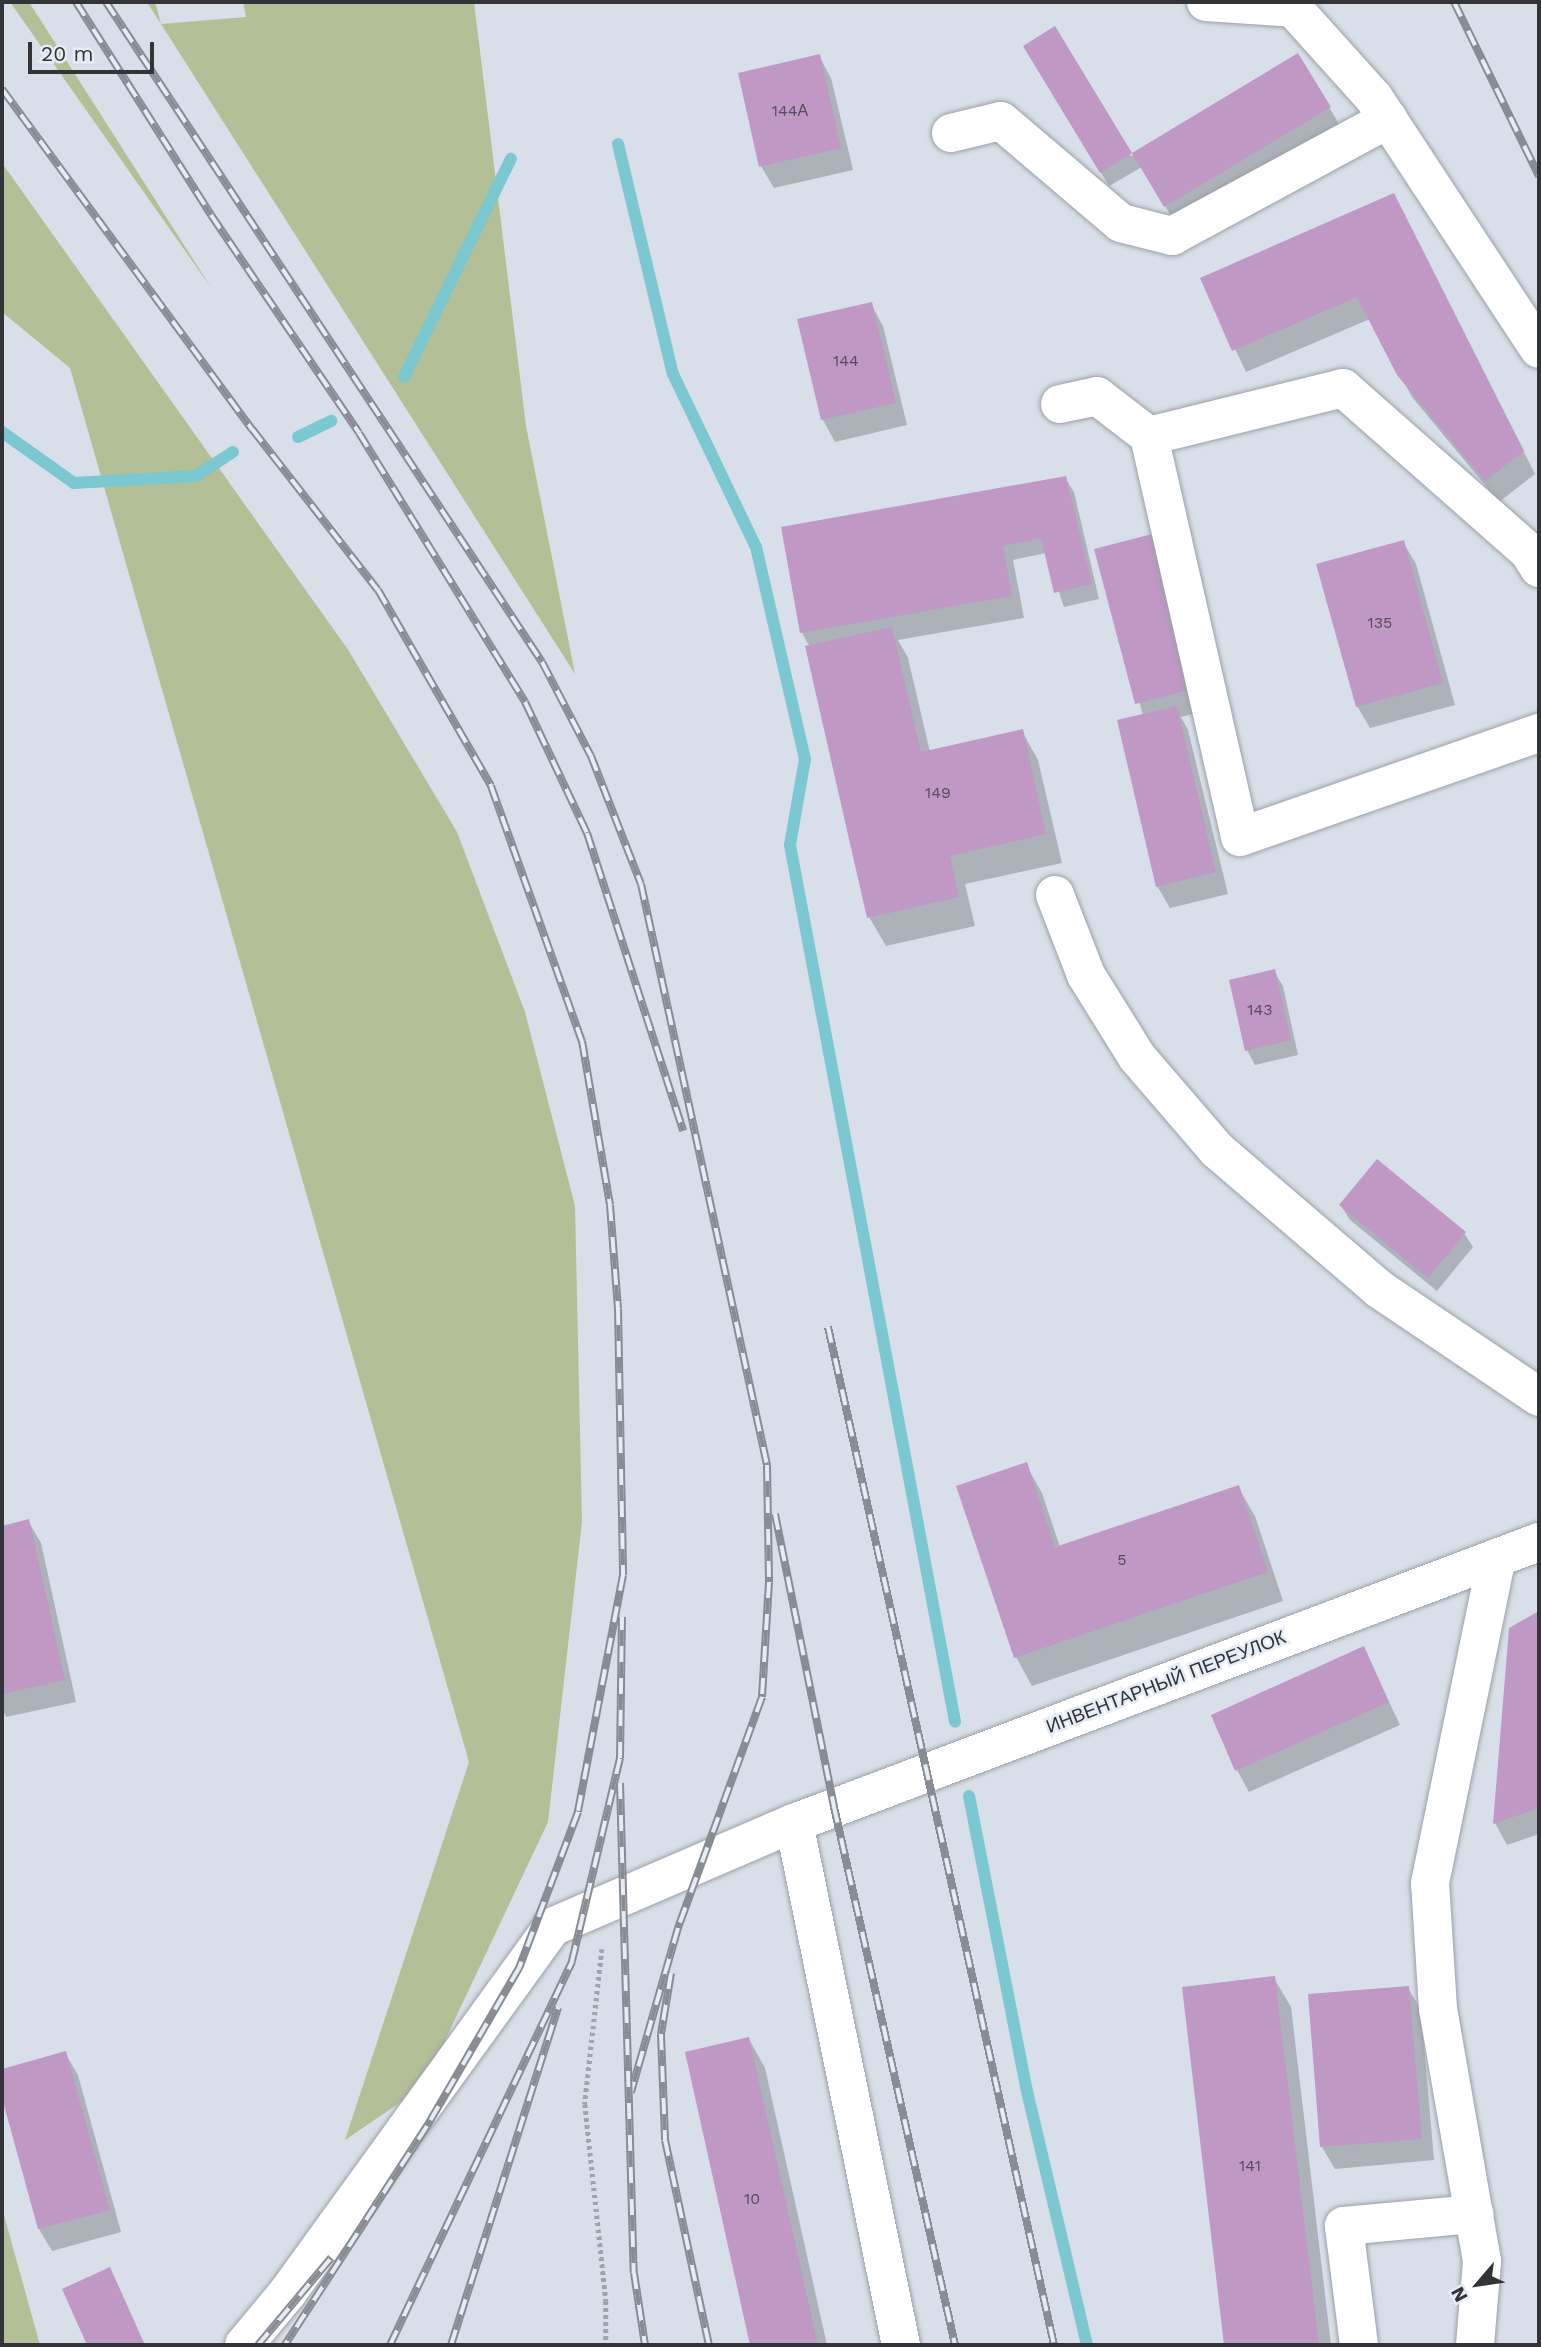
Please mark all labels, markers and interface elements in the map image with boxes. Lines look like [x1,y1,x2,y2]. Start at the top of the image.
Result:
scale bar [32,28,158,72]
text: 20 m [41,41,93,66]
house number: 144А [772,101,808,121]
house number: 144 [833,351,859,371]
house number: 135 [1368,613,1392,633]
house number: 149 [925,783,951,803]
house number: 143 [1247,1000,1273,1020]
house number: 5 [1117,1550,1127,1570]
street label: ИНВЕНТАРНЫЙ ПЕРЕУЛОК [1043,1626,1289,1738]
house number: 141 [1239,2156,1261,2176]
house number: 10 [744,2189,760,2209]
north arrow [1443,2249,1513,2319]
text: N [1446,2283,1473,2306]

